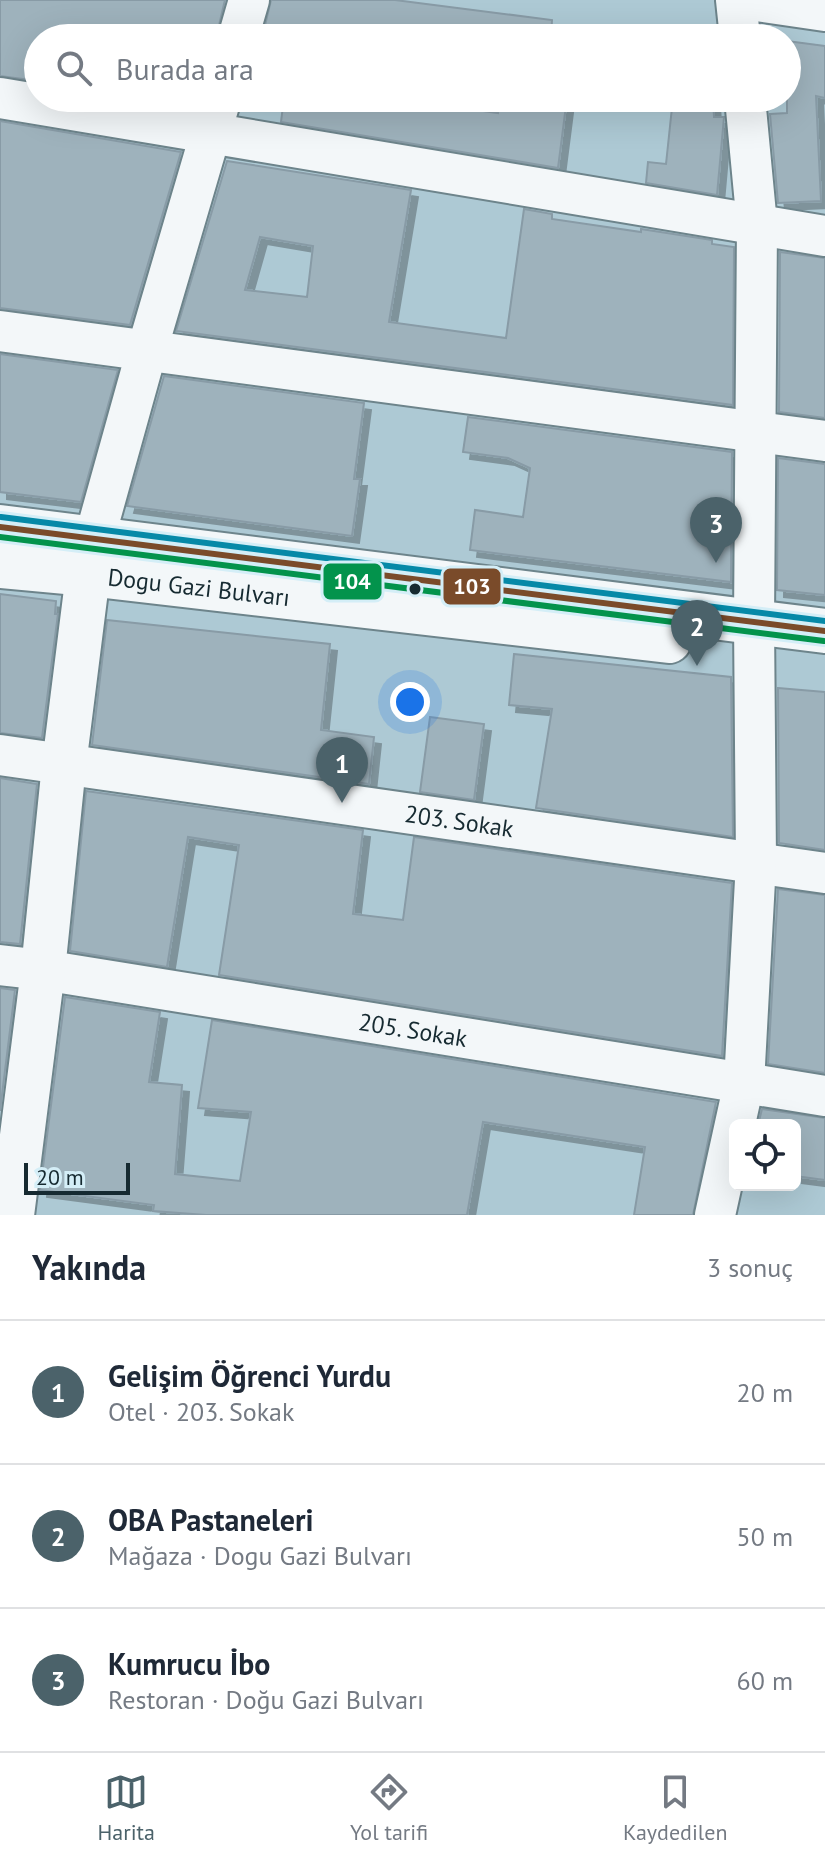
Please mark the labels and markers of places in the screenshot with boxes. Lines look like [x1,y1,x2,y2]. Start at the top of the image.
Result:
pin: 3 [690,497,742,563]
unlabelled marker [407,581,423,597]
pin: 2 [671,600,723,666]
pin: 1 [316,737,368,803]

